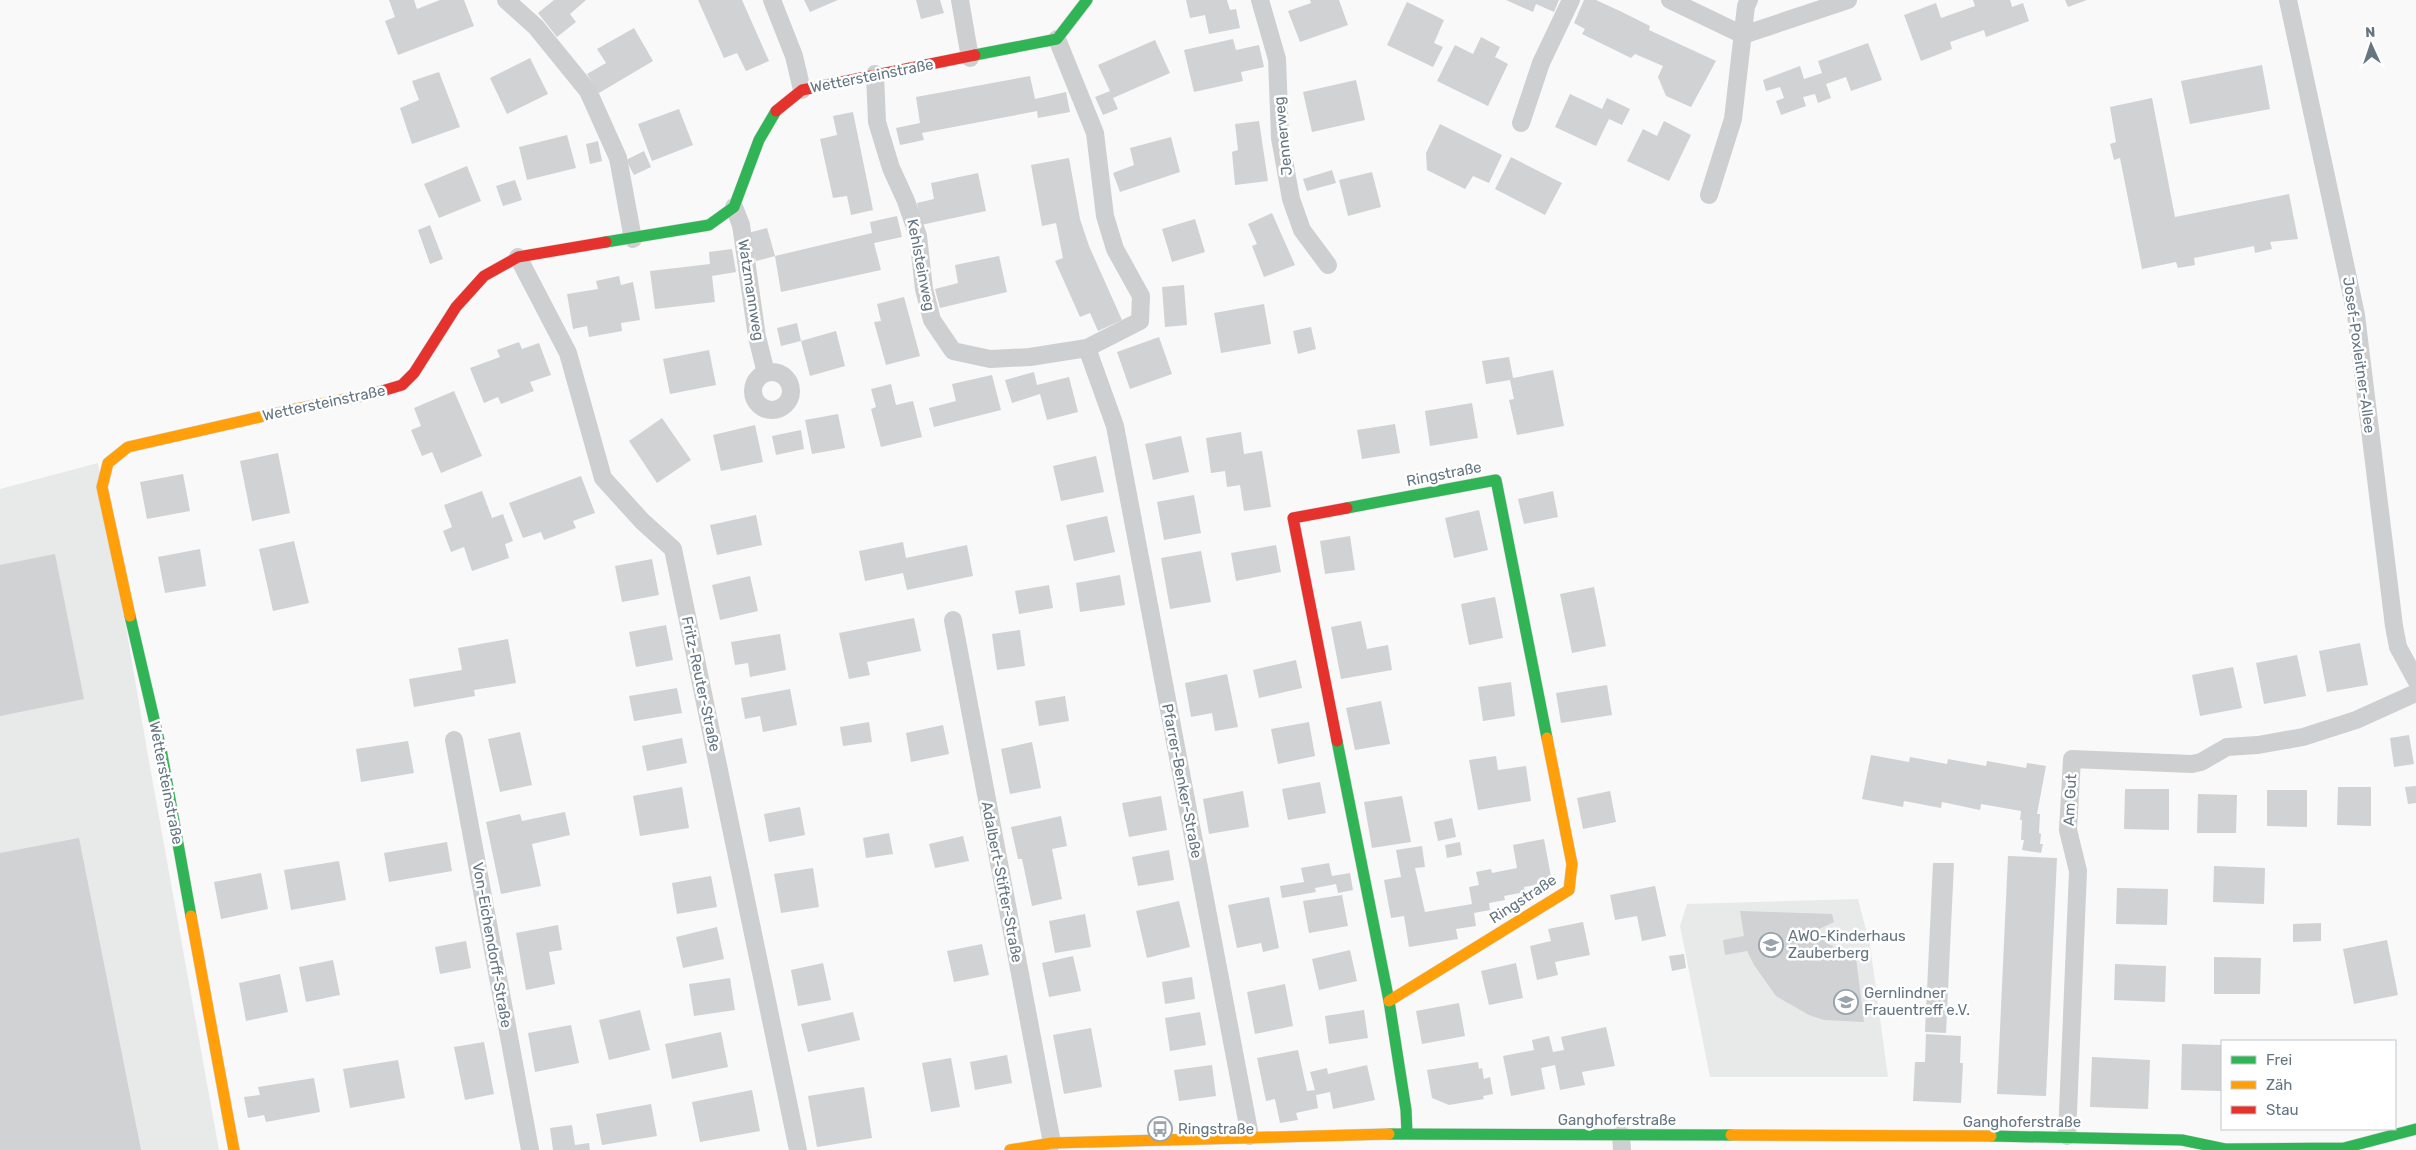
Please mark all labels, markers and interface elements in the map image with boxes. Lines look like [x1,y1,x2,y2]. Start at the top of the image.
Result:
north arrow [2346,20,2396,70]
text: N [2365,24,2376,41]
street label: Wettersteinstraße [809,55,935,97]
street label: Jennerweg [1270,96,1296,176]
street label: Kehlsteinweg [903,217,939,313]
street label: Watzmannweg [734,238,768,342]
street label: Josef-Poxleitner-Allee [2339,276,2379,434]
street label: Wettersteinstraße [261,381,387,425]
street label: Ringstraße [1405,458,1483,490]
street label: Fritz-Reuter-Straße [678,615,724,753]
street label: Pfarrer-Benker-Straße [1158,702,1206,860]
street label: Wettersteinstraße [145,720,187,846]
street label: Am Gut [2060,773,2080,827]
street label: Adalbert-Stifter-Straße [978,800,1026,964]
street label: Von-Eichendorff-Straße [469,861,515,1029]
street label: Ringstraße [1486,871,1560,927]
place label: AWO-Kinderhaus Zauberberg [1788,927,1906,962]
school or university icon: AWO-Kinderhaus Zauberberg [1758,932,1784,958]
place label: Gernlindner Frauentreff e.V. [1864,984,1970,1019]
school or university icon: Gernlindner Frauentreff e.V. [1833,989,1859,1015]
legend [2221,1040,2396,1130]
text: Frei [2266,1051,2292,1069]
text: Zäh [2266,1076,2292,1094]
text: Stau [2266,1101,2299,1119]
street label: Ganghoferstraße [1558,1111,1676,1129]
street label: Ganghoferstraße [1963,1113,2081,1131]
bus stop icon: Ringstraße [1147,1116,1173,1142]
place label: Ringstraße [1178,1120,1254,1138]

